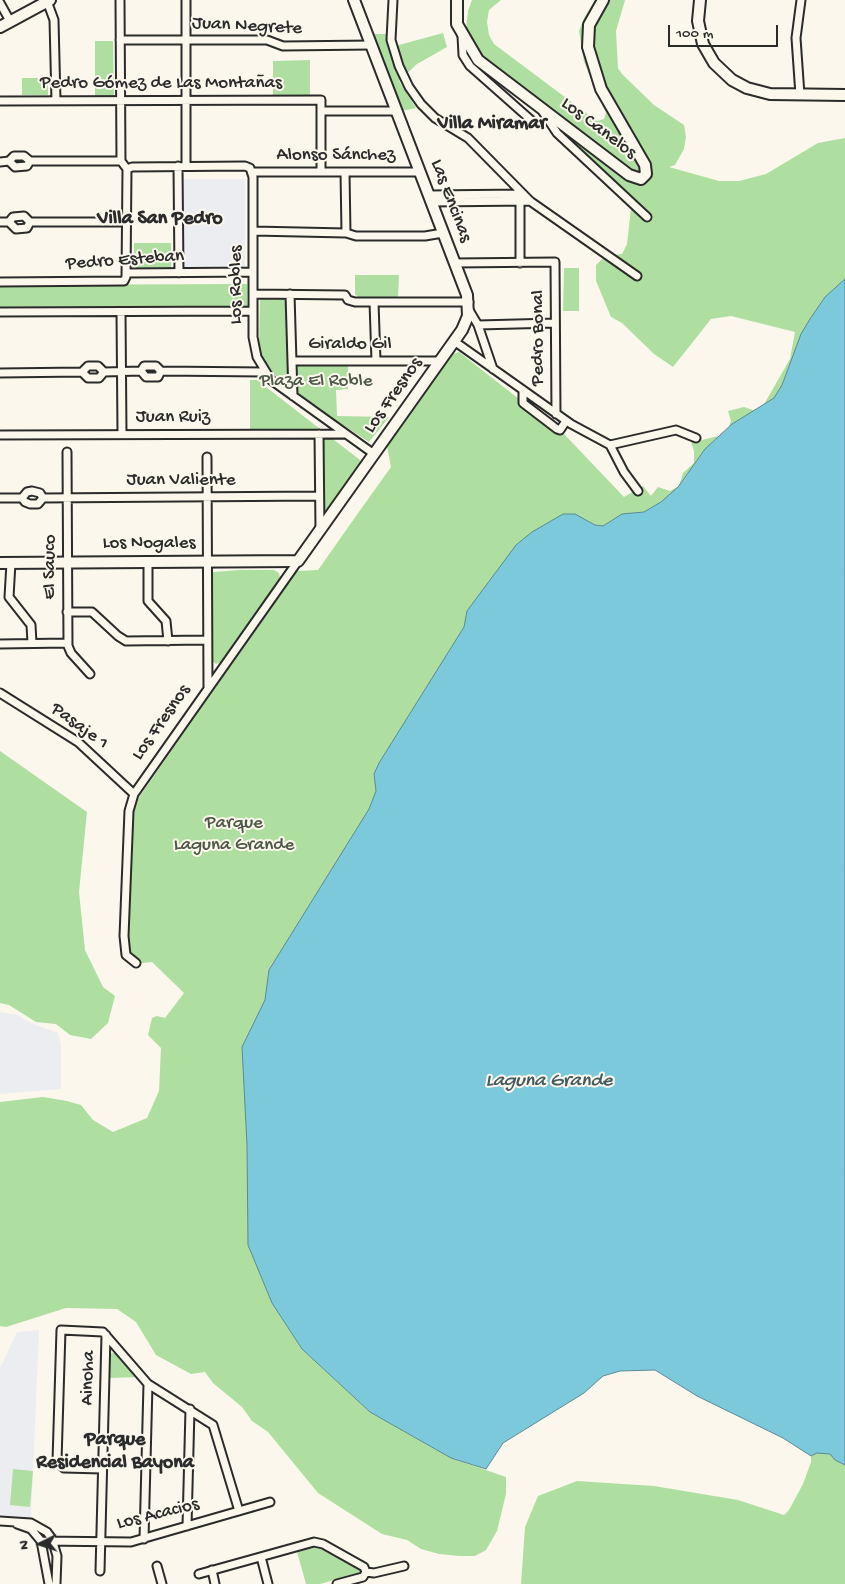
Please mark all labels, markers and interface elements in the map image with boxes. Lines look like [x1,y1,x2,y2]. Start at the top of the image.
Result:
street label: Juan Negrete [191,13,303,41]
scale bar [670,15,780,47]
text: 100 m [676,25,713,43]
street label: Pedro Gómez de Las Montañas [40,73,282,95]
street label: Los Canelos [556,93,640,165]
district label: Villa Miramar [438,113,546,137]
street label: Alonso Sánchez [277,145,395,167]
street label: Las Encinas [424,156,476,246]
district label: Villa San Pedro [97,208,223,232]
street label: Pedro Esteban [65,245,185,277]
street label: Los Robles [226,245,248,325]
street label: Pedro Bonal [528,290,550,386]
street label: Giraldo Gil [308,334,392,356]
street label: Los Fresnos [360,354,428,438]
park label: Plaza El Roble [260,371,372,393]
street label: Juan Ruiz [136,407,210,429]
street label: Juan Valiente [127,470,235,492]
street label: Los Nogales [103,533,195,555]
street label: El Sauco [40,534,62,600]
street label: Los Fresnos [128,681,196,765]
street label: Pasaje 1 [46,698,112,756]
park label: Parque Laguna Grande [174,813,294,857]
water label: Laguna Grande [486,1070,612,1094]
street label: Ainoha [77,1350,101,1406]
district label: Parque Residencial Bayona [36,1429,194,1476]
street label: Los Acacios [115,1494,201,1536]
north arrow [15,1519,65,1569]
text: N [16,1540,33,1550]

